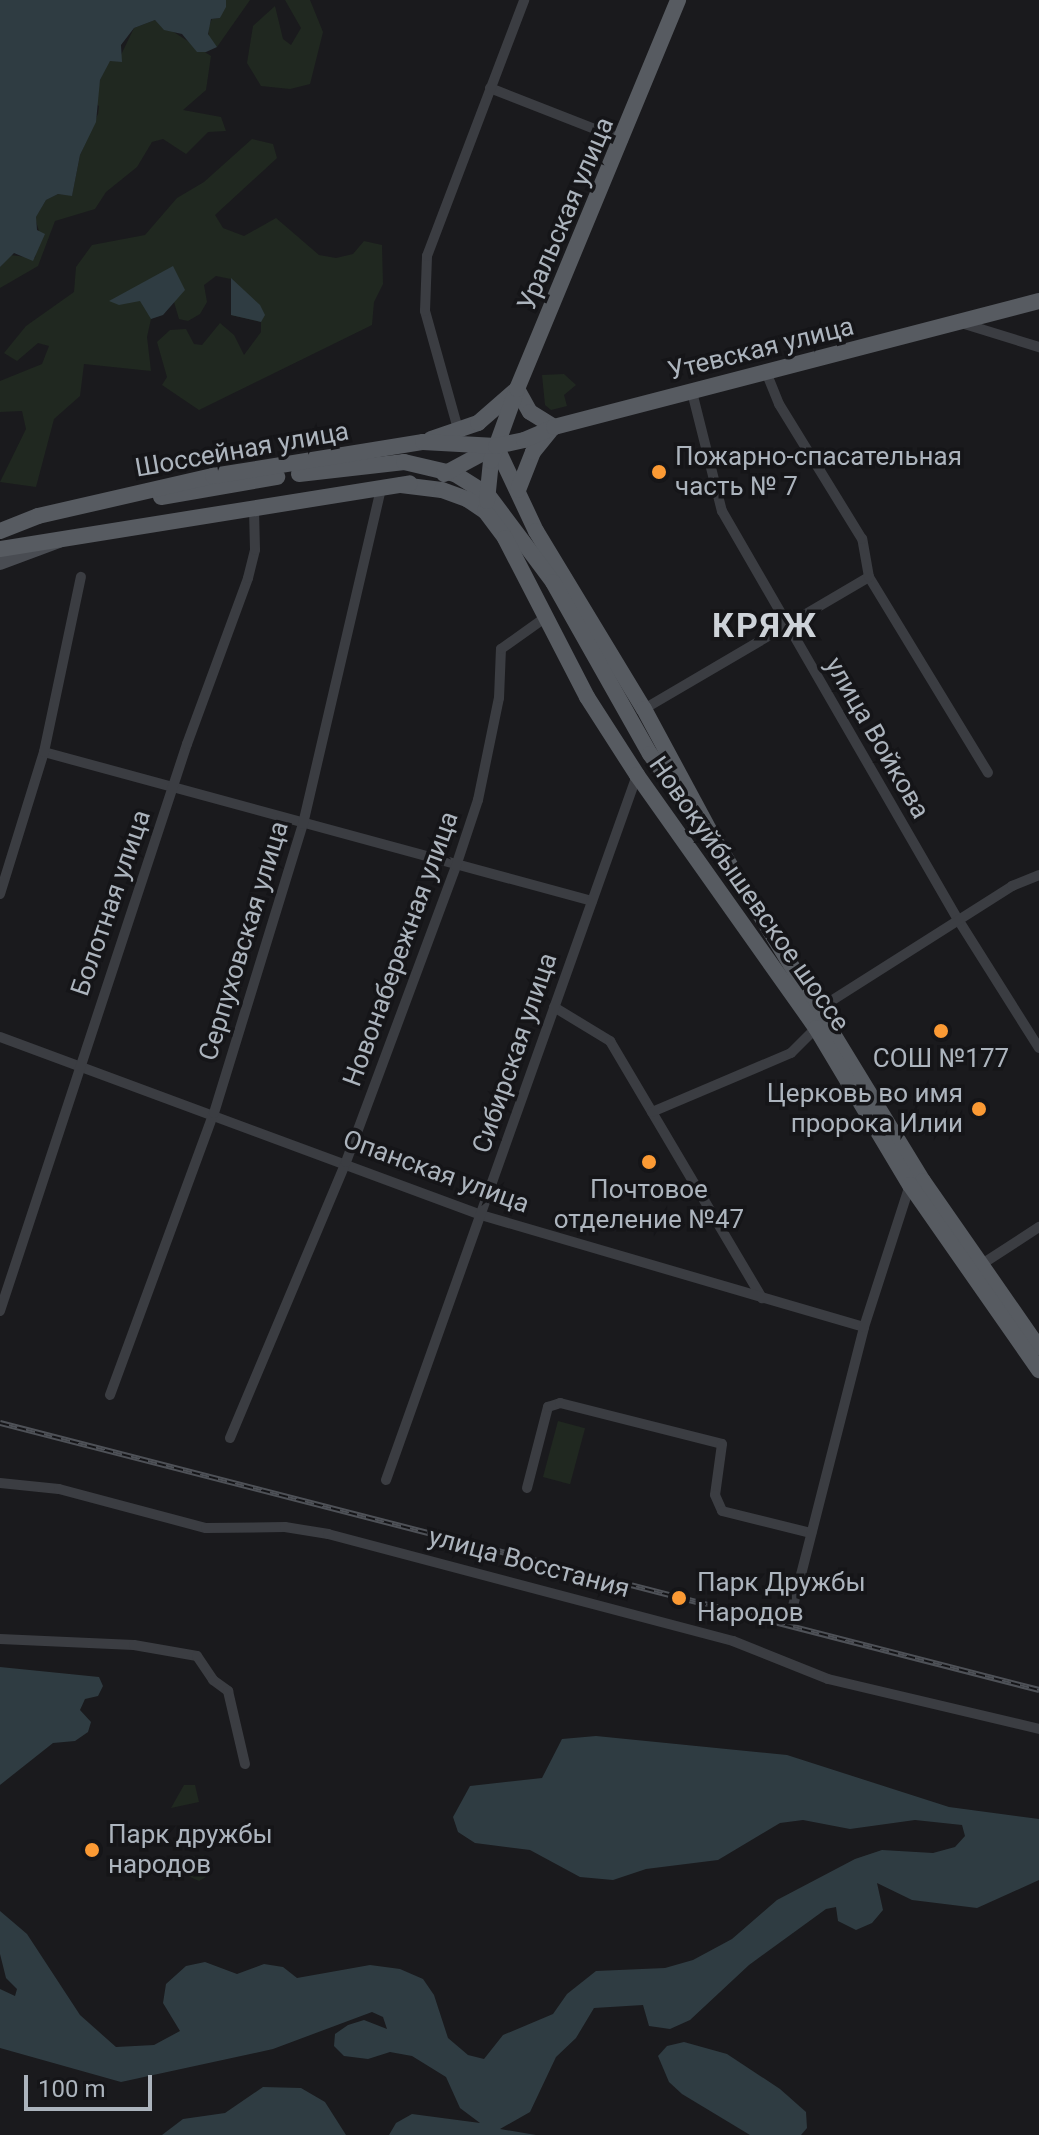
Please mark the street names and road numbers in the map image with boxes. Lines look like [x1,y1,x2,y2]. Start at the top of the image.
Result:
street label: Уральская улица [511,113,621,315]
street label: Утевская улица [665,311,857,387]
street label: Шоссейная улица [133,416,351,484]
street label: улица Войкова [818,652,936,824]
street label: Новокуйбышевское шоссе [642,751,856,1037]
street label: Болотная улица [65,806,157,1000]
street label: Новонабережная улица [337,807,465,1091]
street label: Серпуховская улица [193,817,295,1065]
street label: Сибирская улица [466,949,564,1157]
street label: Опанская улица [339,1124,533,1220]
street label: улица Восстания [425,1521,633,1605]

